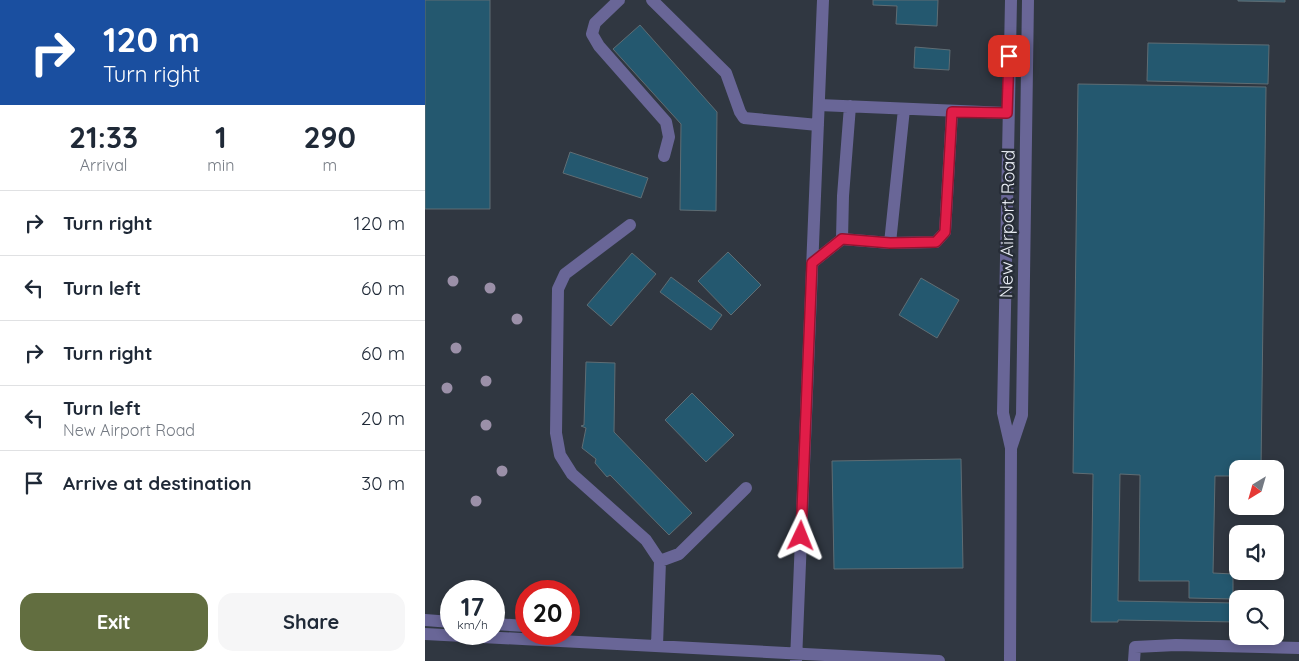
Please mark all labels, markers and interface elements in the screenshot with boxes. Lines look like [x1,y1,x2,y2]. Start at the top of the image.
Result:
text: 120 m [103,17,200,61]
icon: right [20,20,85,85]
pin [988,35,1030,77]
icon: arrive [995,42,1023,70]
text: Turn right [103,60,200,88]
text: 21:33 [69,118,138,156]
text: 1 [215,118,227,156]
text: 290 [303,118,356,156]
street label: New Airport Road [994,150,1020,298]
text: Arrival [80,155,128,175]
text: min [207,155,234,175]
text: m [322,155,337,175]
icon: right [20,209,48,237]
text: Turn right [63,211,152,235]
text: 120 m [354,211,405,235]
icon: left [20,274,48,302]
text: Turn left [63,276,141,300]
text: 60 m [361,276,405,300]
icon: right [20,339,48,367]
text: Turn right [63,341,152,365]
text: 60 m [361,341,405,365]
text: Turn left [63,396,141,420]
icon: left [20,404,48,432]
text: 20 m [361,406,405,430]
text: New Airport Road [63,420,195,440]
north arrow [1229,460,1284,515]
map controls [1229,460,1284,645]
icon: arrive [20,469,48,497]
text: Arrive at destination [63,471,252,495]
text: 30 m [361,471,405,495]
position arrow [774,509,826,561]
button: sound [1229,525,1284,580]
speed limit sign: 20 [515,580,580,645]
button: search [1229,590,1284,645]
text: 17 [461,591,484,622]
button: Exit [20,593,208,651]
button: Share [218,593,405,651]
text: km/h [457,617,488,632]

